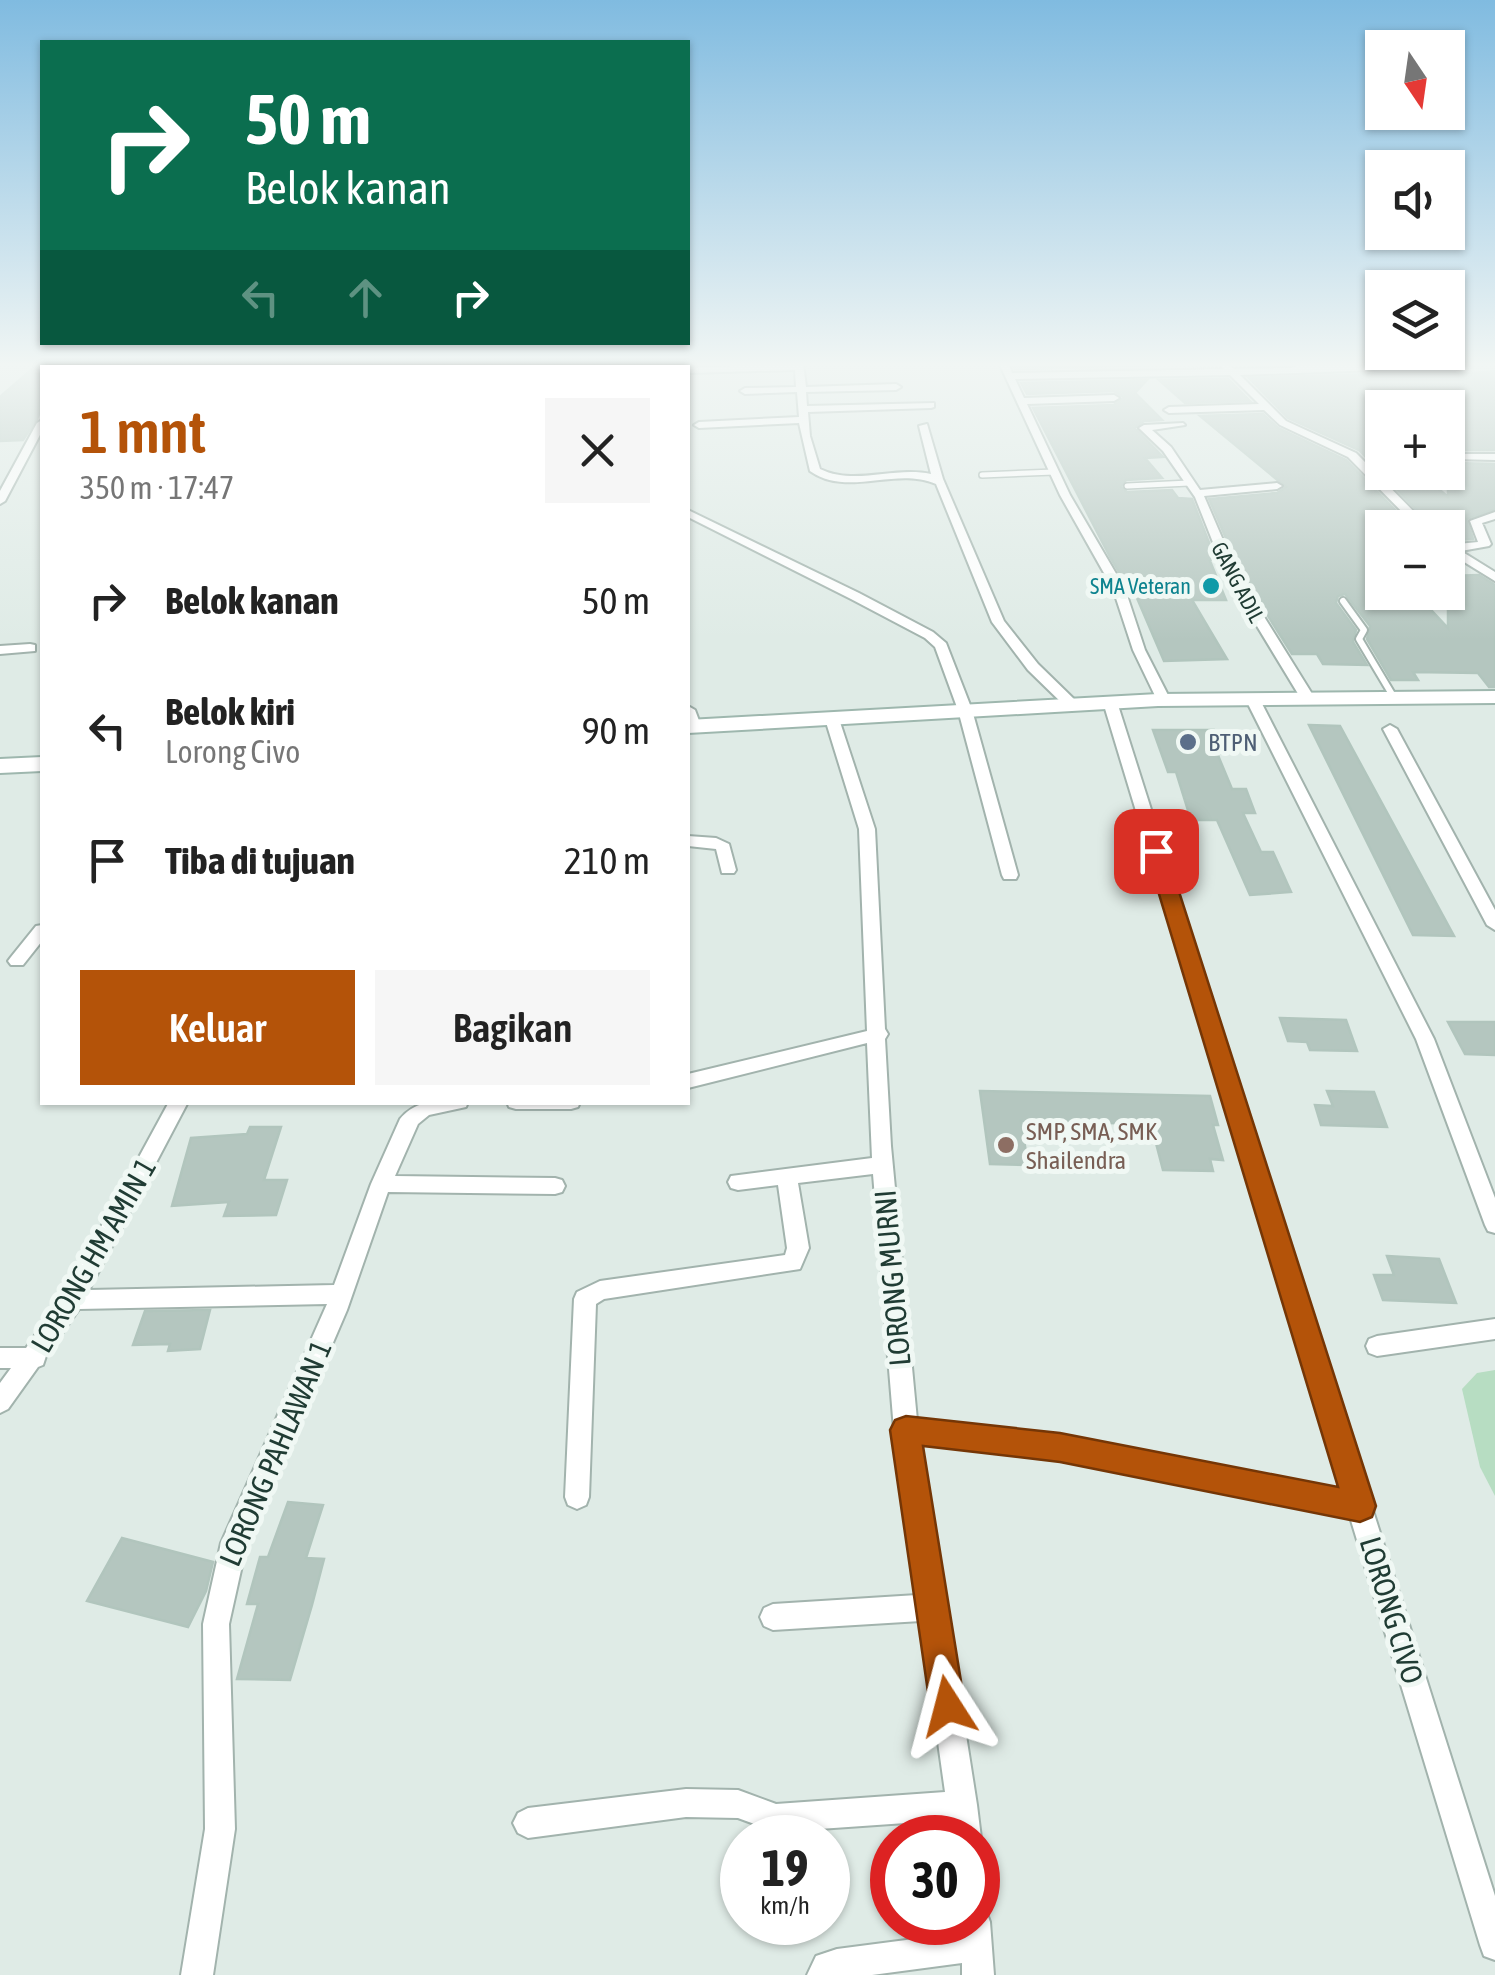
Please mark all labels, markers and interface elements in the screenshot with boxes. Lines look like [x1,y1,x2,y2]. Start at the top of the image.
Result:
north arrow [1365,30,1465,130]
map controls [1365,30,1465,610]
text: 50 m [245,79,371,159]
icon: right [80,80,210,210]
button: sound [1365,150,1465,250]
text: Belok kanan [245,162,451,214]
icon: left [233,270,288,325]
icon: ahead [338,270,393,325]
icon: right [443,270,498,325]
button: layers [1365,270,1465,370]
button: + [1365,390,1465,490]
text: 1 mnt [80,397,206,466]
button: close [545,398,650,503]
text: 350 m · 17:47 [80,469,234,506]
button: − [1365,510,1465,610]
street label: GANG ADIL [1206,537,1270,627]
icon: right [80,573,135,628]
place label: SMA Veteran [1090,573,1191,599]
marker: SMA Veteran [1200,575,1222,597]
text: Belok kanan [165,579,339,622]
text: 50 m [582,579,650,622]
text: Belok kiri [165,690,295,733]
icon: left [80,703,135,758]
text: 90 m [582,709,650,752]
place label: BTPN [1208,728,1258,756]
marker: BTPN [1177,731,1199,753]
text: Lorong Civo [165,733,300,770]
pin [1114,809,1199,894]
icon: arrive [1129,824,1184,879]
icon: arrive [80,833,135,888]
text: Tiba di tujuan [165,839,355,882]
text: 210 m [564,839,650,882]
button: Keluar [80,970,355,1085]
button: Bagikan [375,970,650,1085]
place label: SMP, SMA, SMK Shailendra [1026,1117,1157,1174]
marker: SMP, SMA, SMK Shailendra [995,1134,1017,1156]
street label: LORONG HM AMIN 1 [24,1152,162,1358]
street label: LORONG MURNI [867,1189,917,1367]
street label: LORONG PAHLAWAN 1 [212,1335,338,1571]
street label: LORONG CIVO [1354,1533,1430,1687]
position arrow [896,1654,1000,1758]
speed limit sign: 30 [870,1815,1000,1945]
text: 19 [761,1839,808,1897]
text: km/h [760,1891,810,1919]

